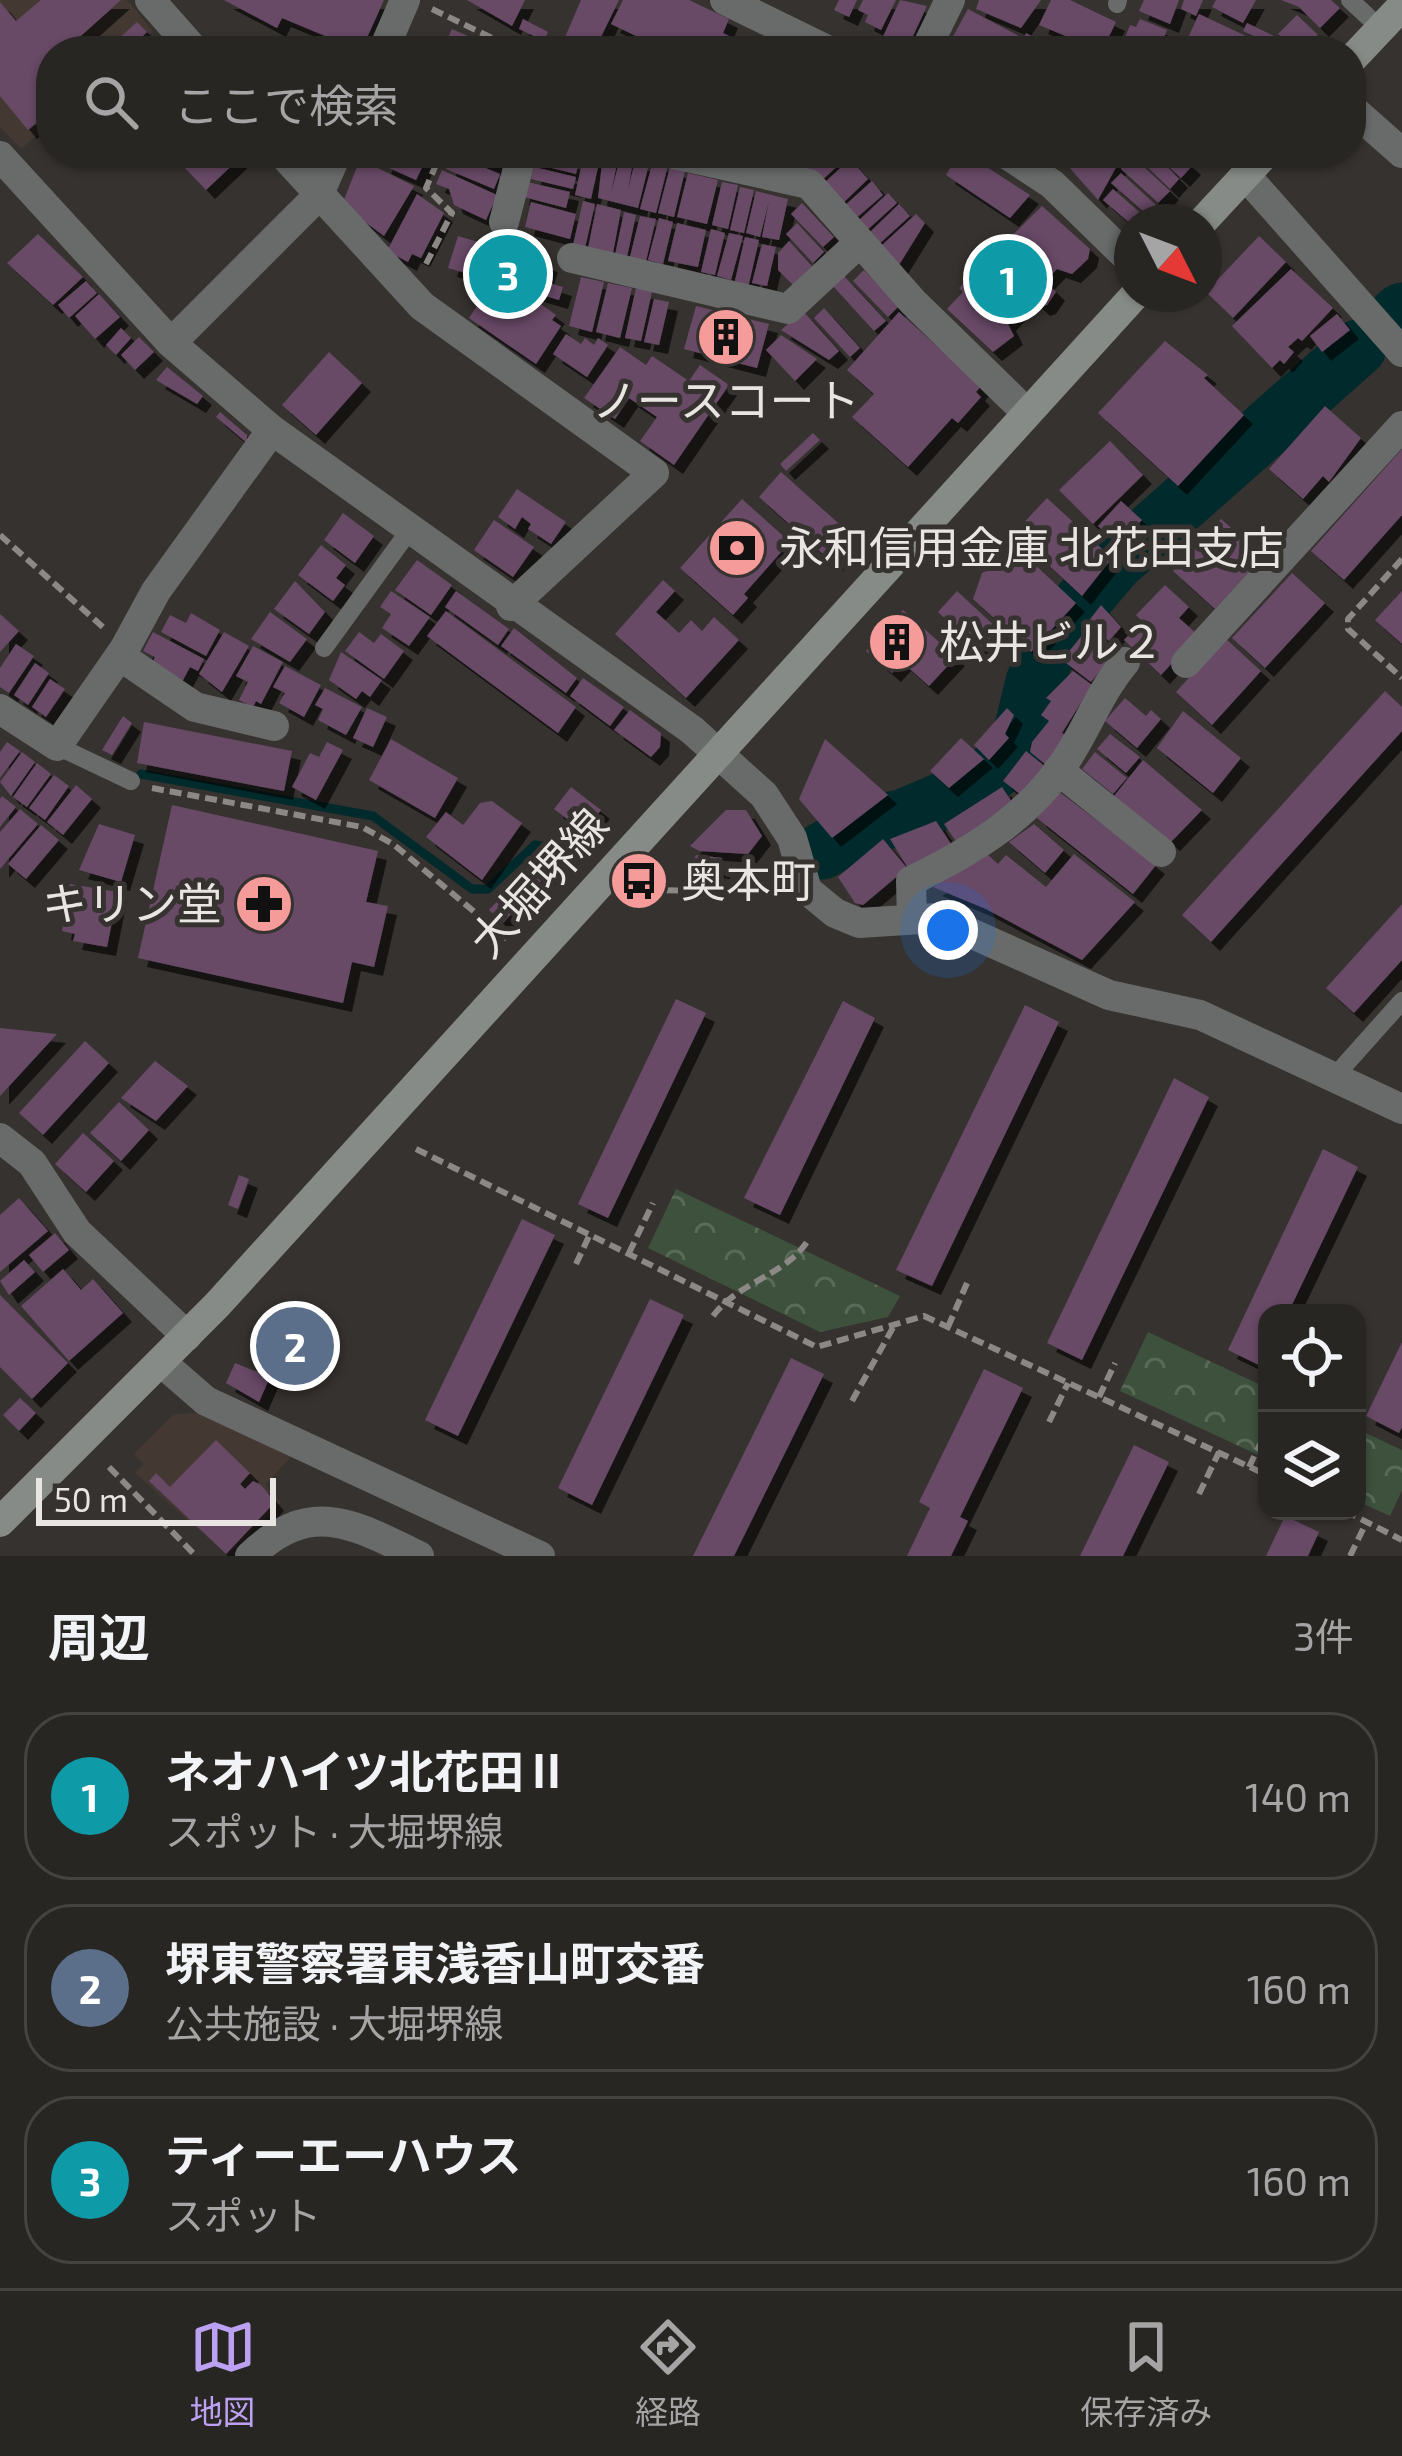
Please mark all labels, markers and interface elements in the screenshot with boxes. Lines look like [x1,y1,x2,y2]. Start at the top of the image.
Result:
search box [36,36,1366,168]
icon: search [78,69,144,135]
text: ここで検索 [174,77,399,131]
north arrow [1114,204,1222,312]
pin: 3 [469,229,547,319]
pin: 1 [969,234,1047,324]
building icon: ノースコート [695,306,757,368]
place label: ノースコート [592,372,860,426]
bank icon: 永和信用金庫 北花田支店 [706,517,768,579]
place label: 永和信用金庫 北花田支店 [779,519,1284,573]
building icon: 松井ビル２ [866,611,928,673]
place label: 松井ビル２ [939,613,1164,667]
street label: 大堀堺線 [457,797,618,967]
bus stop icon: 奥本町 [608,850,670,912]
place label: 奥本町 [681,852,816,906]
pharmacy icon: キリン堂 [233,873,295,935]
place label: キリン堂 [42,875,222,929]
your location [918,900,978,960]
pin: 2 [256,1301,334,1391]
map controls [1258,1304,1366,1520]
button: locate [1258,1304,1366,1412]
button: layers [1258,1412,1366,1520]
scale bar [36,1472,276,1525]
text: 50 m [54,1479,128,1519]
text: 周辺 [48,1605,150,1666]
text: 3件 [1293,1612,1354,1659]
text: ネオハイツ北花田Ⅱ [165,1743,569,1797]
text: 1 [82,1773,98,1820]
text: 140 m [1245,1773,1351,1820]
text: スポット · 大堀堺線 [165,1807,504,1854]
text: 堺東警察署東浅香山町交番 [165,1935,705,1989]
text: 2 [79,1965,101,2012]
text: 160 m [1247,1965,1351,2012]
text: 公共施設 · 大堀堺線 [165,1999,504,2046]
text: ティーエーハウス [165,2127,521,2181]
text: 3 [79,2157,101,2204]
text: 160 m [1247,2157,1351,2204]
text: スポット [165,2191,321,2238]
tab: 地図 [190,2314,256,2434]
tab: 経路 [635,2314,701,2434]
tab: 保存済み [1080,2314,1212,2434]

